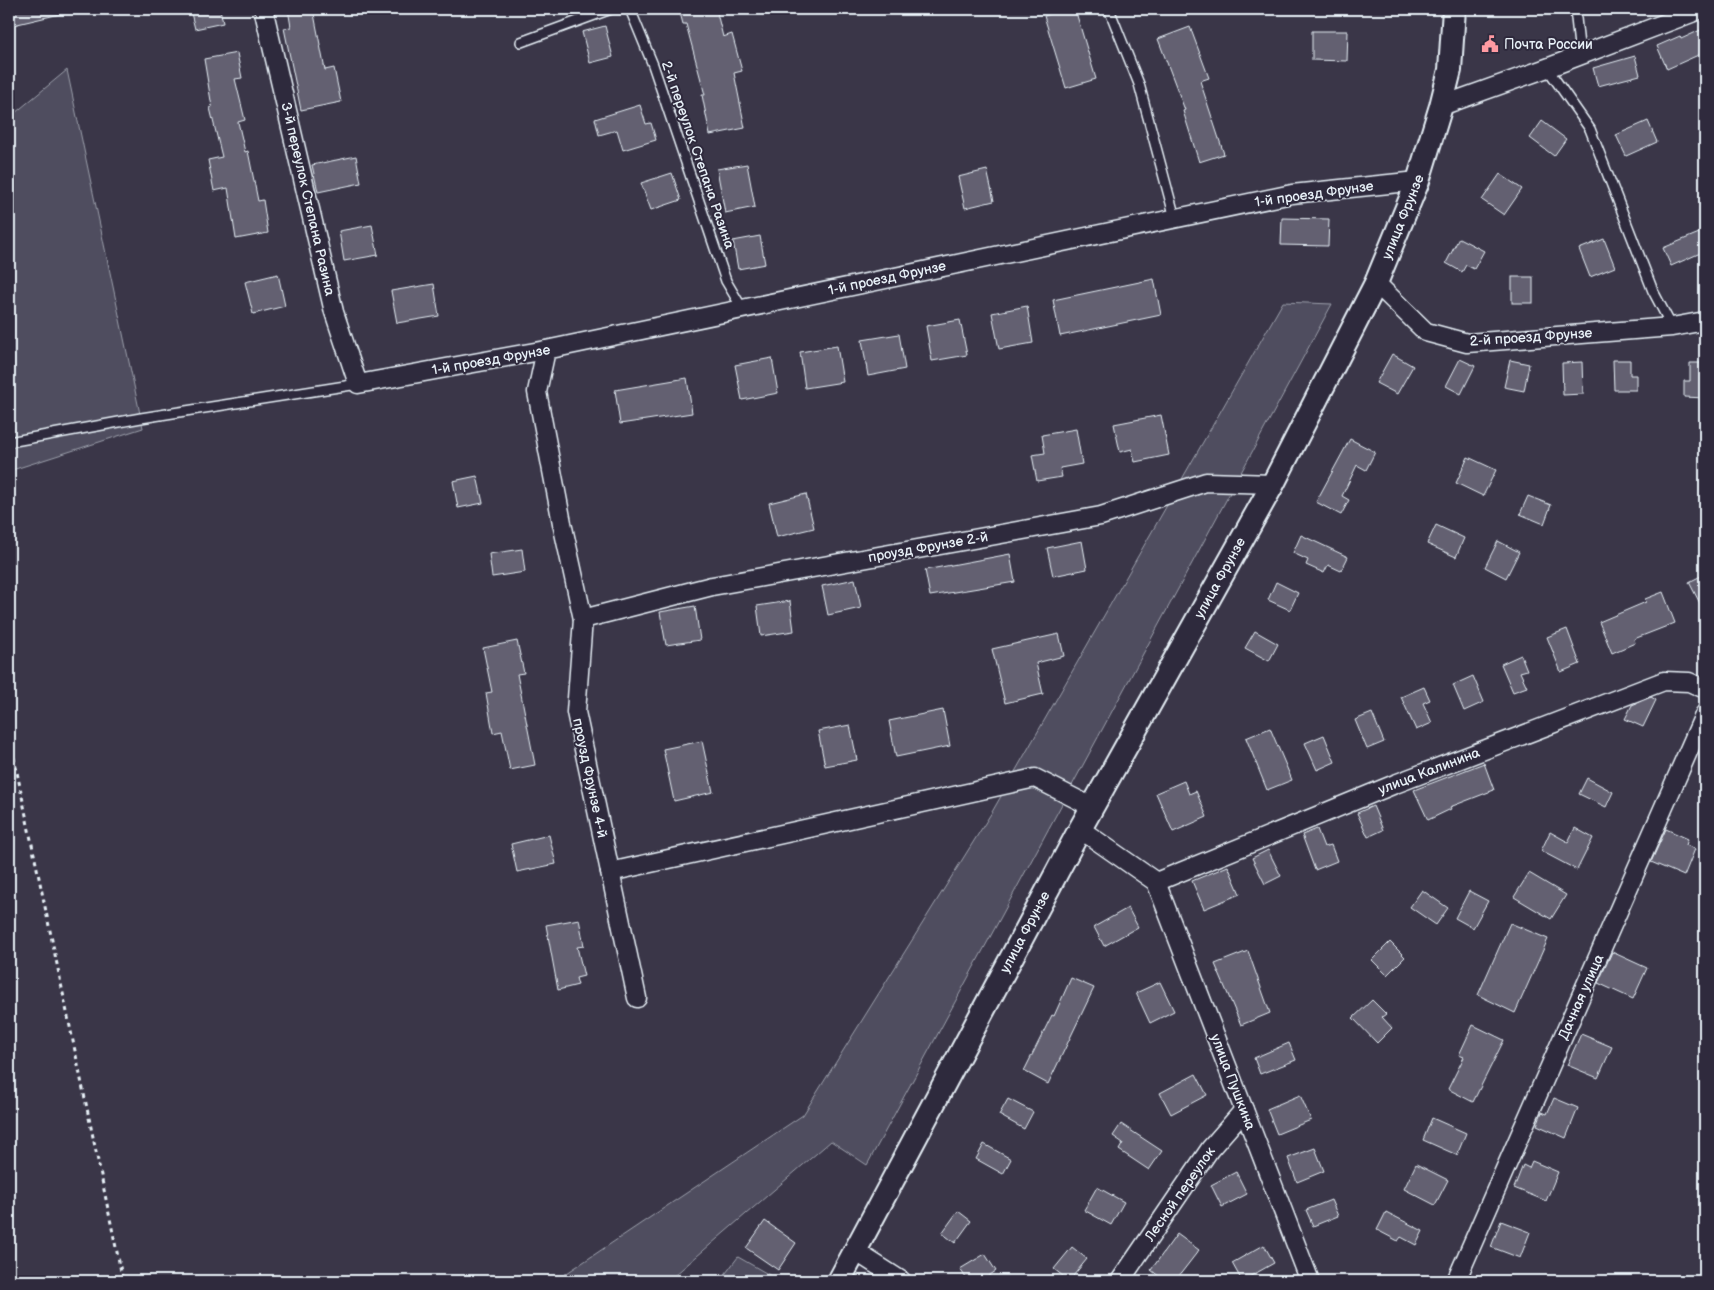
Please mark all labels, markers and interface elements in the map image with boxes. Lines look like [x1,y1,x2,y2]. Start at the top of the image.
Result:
public building icon: Почта России [1480,34,1500,54]
place label: Почта России [1504,36,1593,53]
street label: 2-й переулок Степана Разина [658,59,738,252]
street label: 3-й переулок Степана Разина [277,101,339,298]
street label: улица Фрунзе [1378,172,1428,262]
street label: 1-й проезд Фрунзе [1253,177,1375,211]
street label: 1-й проезд Фрунзе [826,257,948,299]
street label: 2-й проезд Фрунзе [1469,324,1593,350]
street label: 1-й проезд Фрунзе [430,341,552,379]
street label: проузд Фрунзе 2-й [867,528,989,566]
street label: улица Фрунзе [1191,534,1249,622]
street label: проузд Фрунзе 4-й [569,717,611,839]
street label: улица Калинина [1376,744,1483,798]
street label: улица Фрунзе [996,888,1054,976]
street label: Дачная улица [1555,951,1608,1042]
street label: улица Пушкина [1207,1031,1259,1133]
street label: Лесной переулок [1141,1143,1219,1245]

